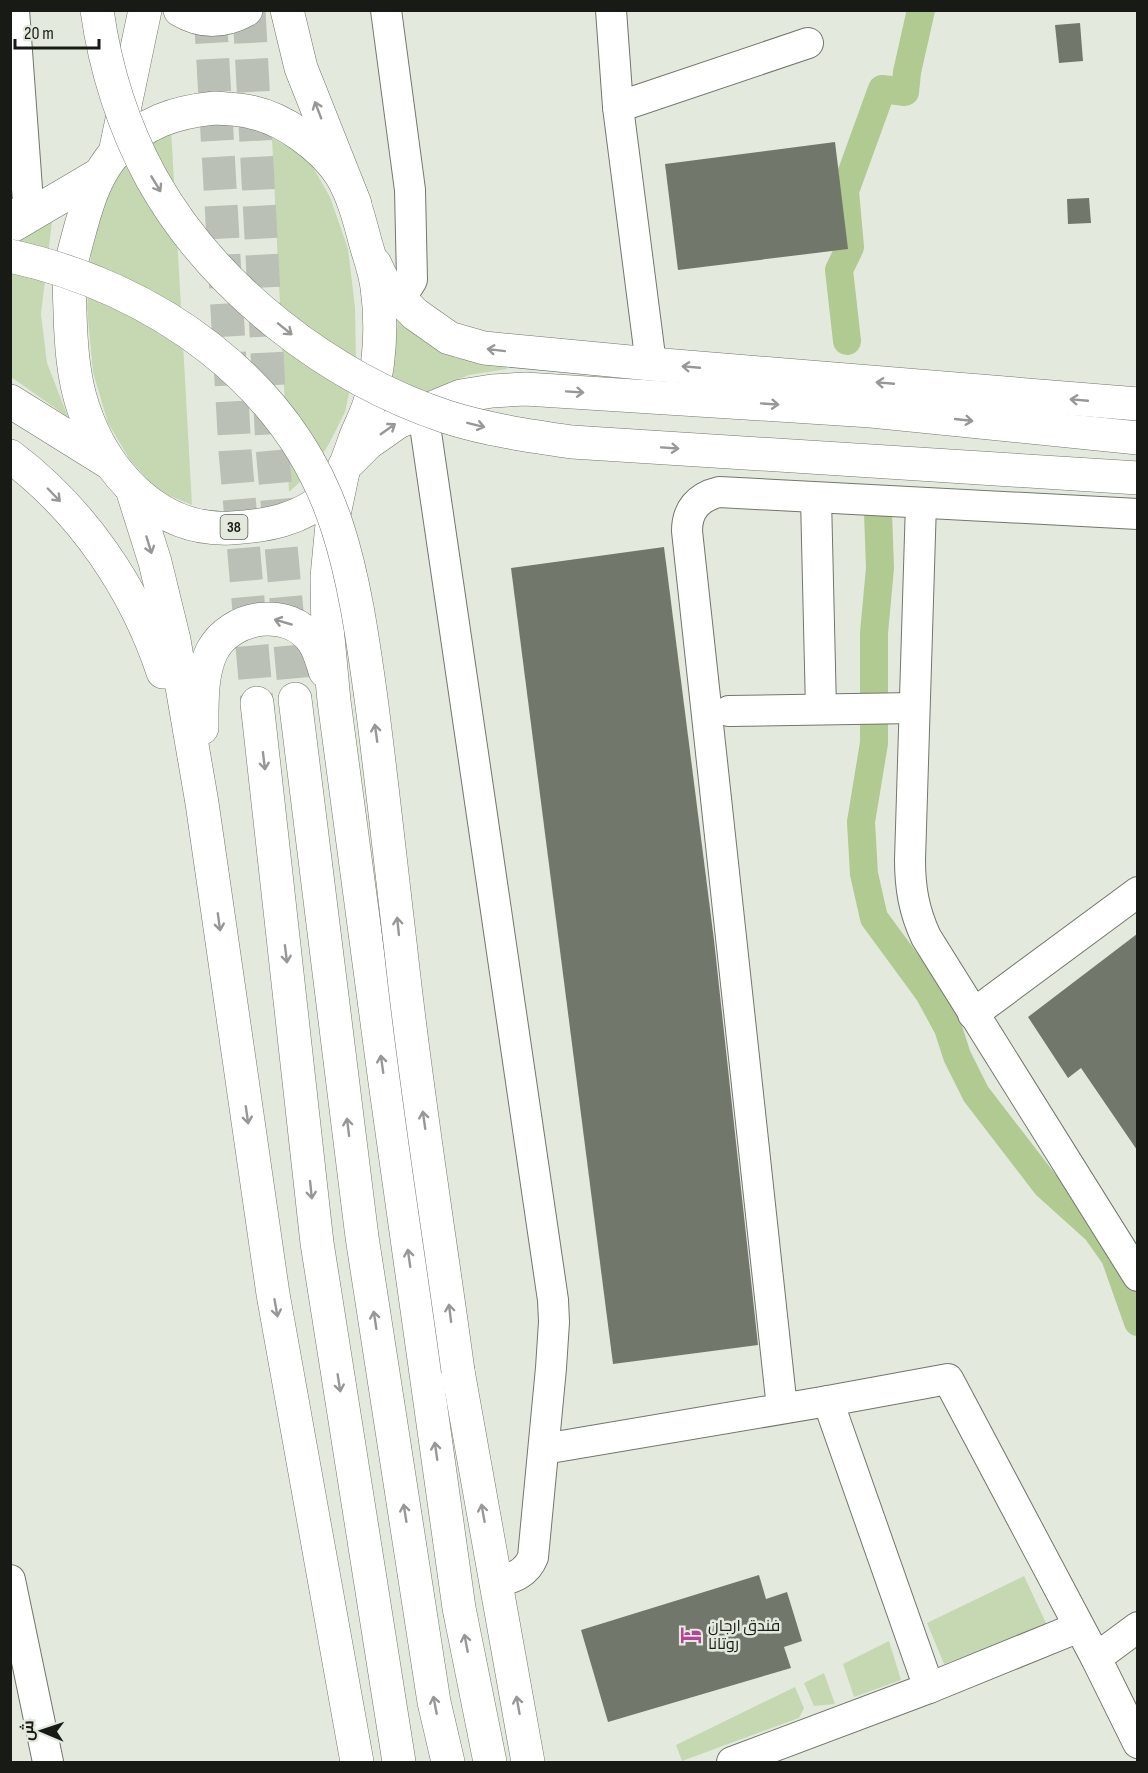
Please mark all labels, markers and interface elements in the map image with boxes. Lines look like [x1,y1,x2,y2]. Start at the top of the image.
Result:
scale bar [15,12,99,50]
text: 20 m [24,23,54,44]
one-way arrow [312,101,323,120]
one-way arrow [150,175,162,192]
one-way arrow [277,322,292,336]
one-way arrow [487,344,507,355]
one-way arrow [681,361,701,372]
one-way arrow [875,378,895,389]
one-way arrow [565,387,585,398]
one-way arrow [1070,394,1090,405]
one-way arrow [760,399,780,410]
one-way arrow [954,415,974,426]
one-way arrow [467,420,486,432]
one-way arrow [380,423,396,435]
one-way arrow [659,443,679,454]
one-way arrow [47,488,61,503]
road number: 38 [220,515,248,539]
one-way arrow [144,535,155,554]
one-way arrow [274,616,293,627]
one-way arrow [370,723,381,743]
one-way arrow [258,750,269,770]
one-way arrow [214,911,225,931]
one-way arrow [392,917,403,937]
one-way arrow [281,944,292,964]
one-way arrow [377,1055,388,1075]
one-way arrow [242,1104,253,1124]
one-way arrow [418,1110,429,1130]
one-way arrow [342,1118,353,1137]
one-way arrow [306,1180,317,1200]
one-way arrow [404,1248,415,1268]
one-way arrow [271,1297,282,1317]
one-way arrow [444,1303,455,1323]
one-way arrow [369,1311,380,1330]
one-way arrow [333,1373,344,1393]
one-way arrow [431,1441,442,1461]
one-way arrow [399,1503,410,1523]
one-way arrow [477,1504,488,1523]
place label: فندق ارجان روتانا [708,1617,780,1654]
hotel icon: فندق ارجان روتانا [679,1623,703,1647]
one-way arrow [460,1634,471,1654]
one-way arrow [429,1696,440,1716]
one-way arrow [512,1696,523,1715]
north arrow [12,1701,72,1761]
text: ش [19,1720,38,1741]

